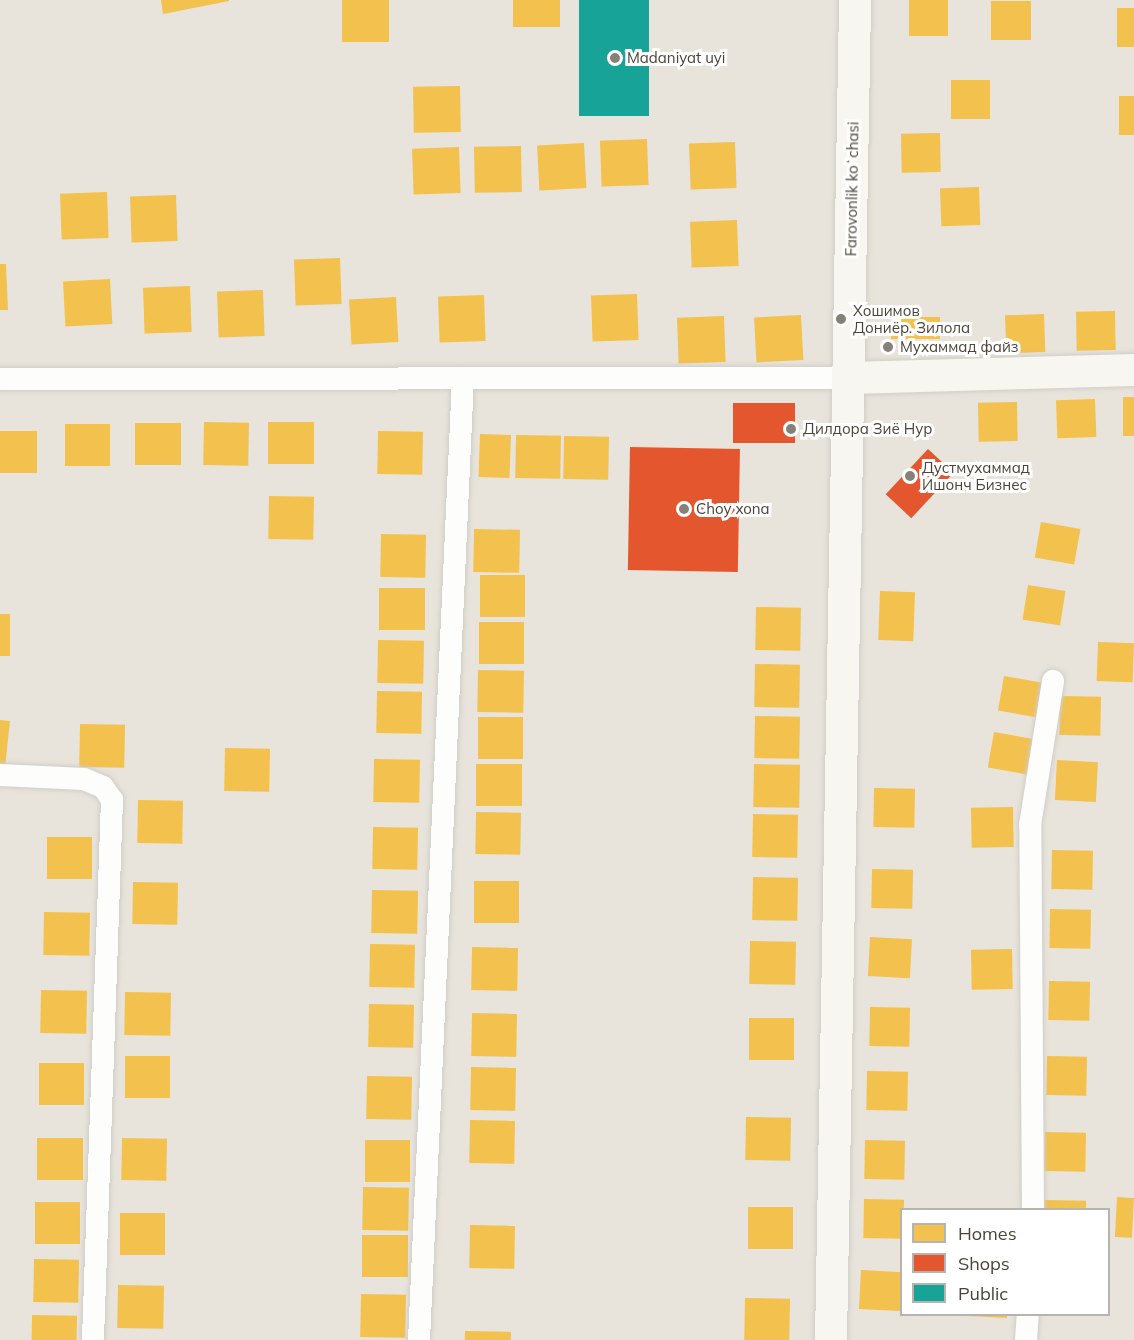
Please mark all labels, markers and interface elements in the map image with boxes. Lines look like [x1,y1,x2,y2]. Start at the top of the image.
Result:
place label: Madaniyat uyi [627,49,725,67]
marker: Madaniyat uyi [608,51,622,65]
street label: Farovonlik koʻchasi [842,121,862,257]
place label: Хошимов Дониёр. Зилола [853,301,970,336]
marker: Хошимов Дониёр. Зилола [834,312,848,326]
place label: Мухаммад файз [900,338,1018,356]
marker: Мухаммад файз [881,340,895,354]
place label: Дилдора Зиё Нур [803,420,933,438]
marker: Дилдора Зиё Нур [784,422,798,436]
place label: Дустмухаммад Ишонч Бизнес [922,458,1030,493]
marker: Дустмухаммад Ишонч Бизнес [903,469,917,483]
place label: Choy xona [696,500,770,518]
marker: Choy xona [677,502,691,516]
legend [900,1208,1110,1316]
text: Homes [958,1222,1017,1245]
text: Shops [958,1252,1010,1275]
text: Public [958,1282,1008,1305]

